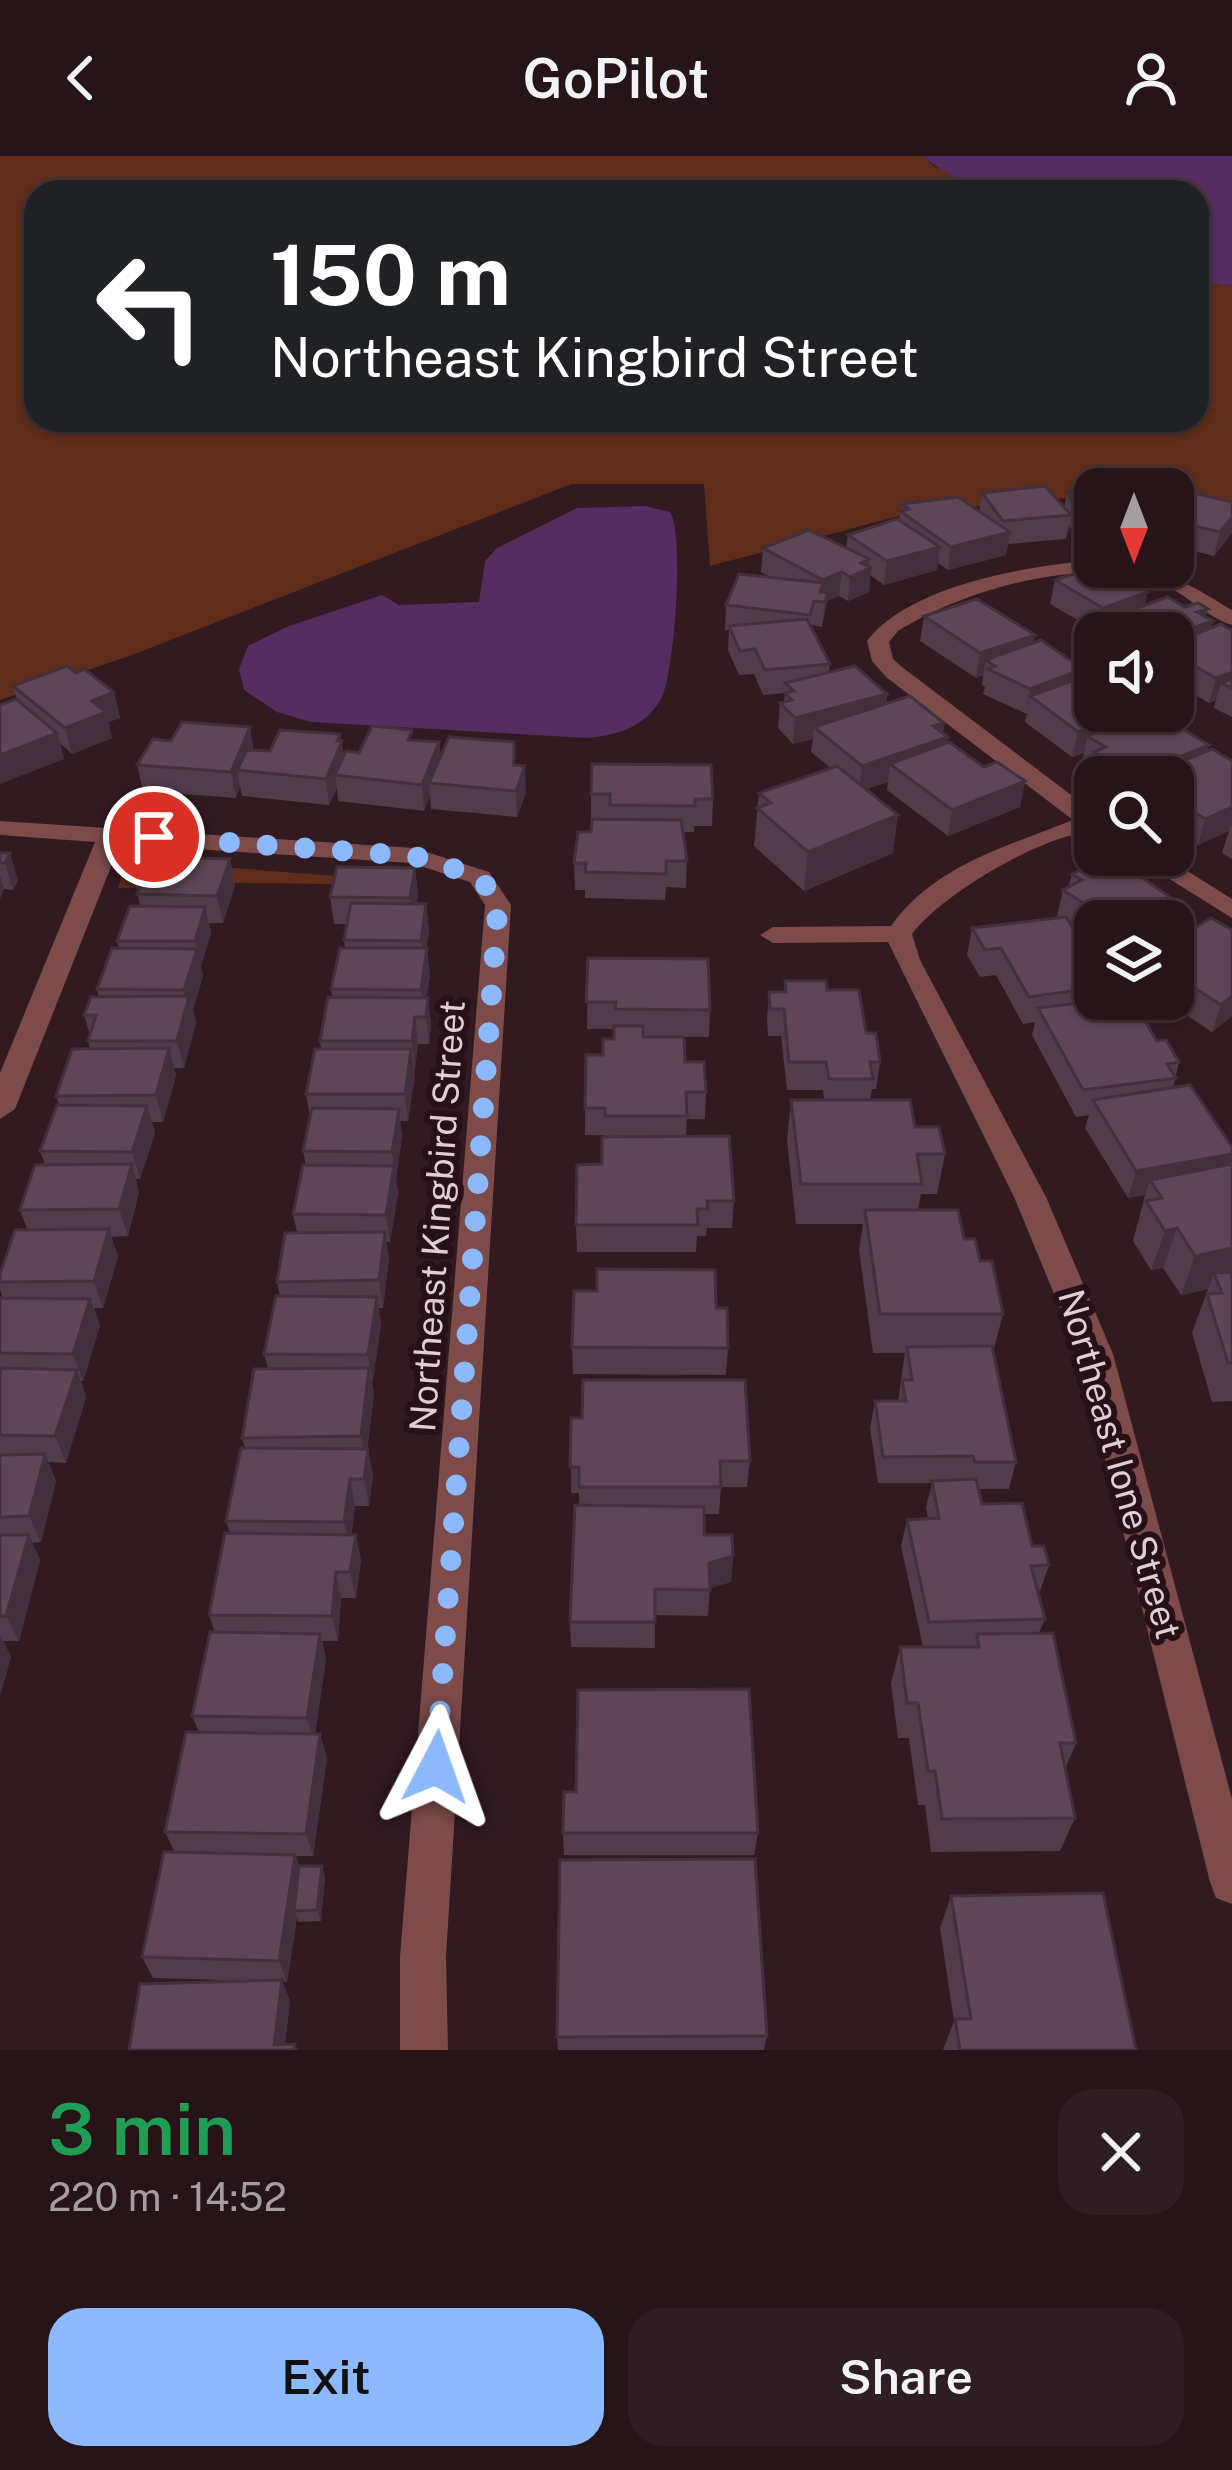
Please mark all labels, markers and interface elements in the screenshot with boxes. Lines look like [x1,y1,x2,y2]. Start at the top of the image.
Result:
icon: back [48,45,114,111]
icon: person [1118,45,1184,111]
text: GoPilot [523,47,709,110]
text: 150 m [270,225,511,324]
icon: left [72,228,228,384]
text: Northeast Kingbird Street [270,326,919,389]
north arrow [1074,468,1194,588]
map controls [1074,468,1194,1020]
button: sound [1074,612,1194,732]
button: search [1074,756,1194,876]
pin [103,786,205,888]
icon: arrive [121,804,187,870]
button: layers [1074,900,1194,1020]
street label: Northeast Kingbird Street [401,999,473,1433]
street label: Northeast Ione Street [1050,1285,1190,1643]
position arrow [373,1704,499,1830]
text: 3 min [48,2087,236,2171]
button: close [1058,2089,1184,2215]
text: 220 m · 14:52 [48,2174,287,2220]
button: Exit [48,2308,604,2446]
button: Share [628,2308,1184,2446]

